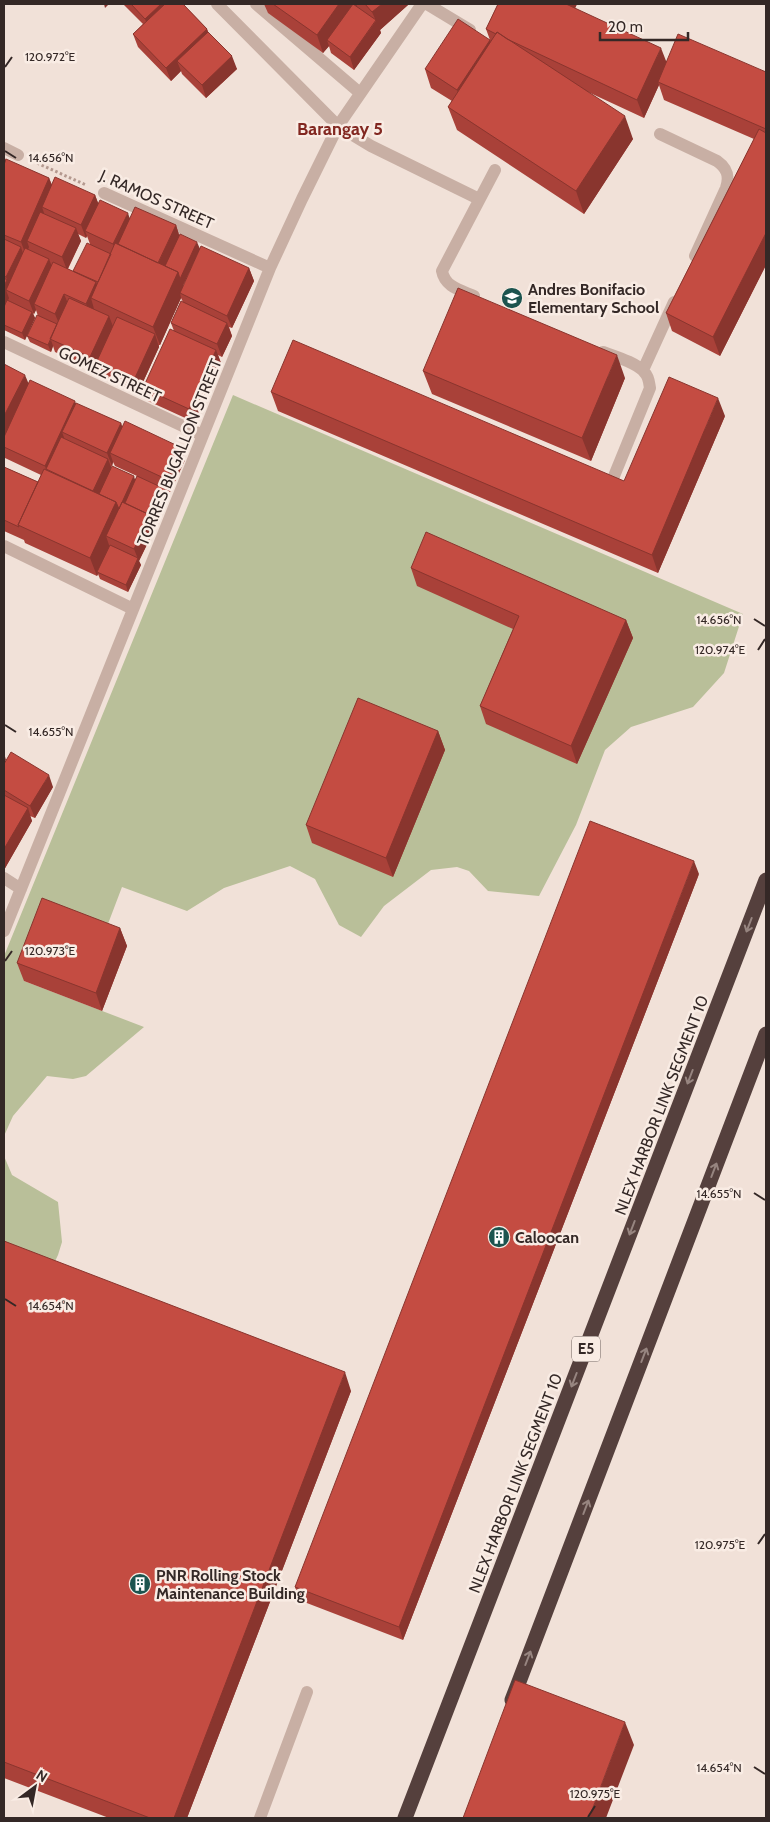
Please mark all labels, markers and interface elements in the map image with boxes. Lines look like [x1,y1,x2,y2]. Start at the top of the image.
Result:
scale bar [600,10,688,42]
text: 20 m [608,18,643,36]
text: 120.972°E [25,49,75,64]
district label: Barangay 5 [297,118,383,140]
text: 14.656°N [28,150,74,165]
street label: J. RAMOS STREET [96,165,217,233]
place label: Andres Bonifacio Elementary School [528,280,659,317]
school or university icon: Andres Bonifacio Elementary School [500,286,524,310]
street label: GOMEZ STREET [56,342,164,407]
street label: TORRES BUGALLON STREET [133,356,226,548]
text: 14.656°N [696,612,742,627]
text: 120.974°E [695,642,745,657]
text: 14.655°N [29,724,73,739]
one-way arrow [744,917,753,932]
text: 120.973°E [25,943,76,958]
street label: NLEX HARBOR LINK SEGMENT 10 [611,993,712,1218]
one-way arrow [685,1069,695,1084]
one-way arrow [710,1163,719,1178]
text: 14.655°N [697,1186,741,1201]
one-way arrow [627,1220,636,1236]
building icon: Caloocan [487,1225,511,1249]
place label: Caloocan [515,1228,579,1247]
text: 14.654°N [28,1298,74,1313]
road number: E5 [572,1336,600,1362]
one-way arrow [640,1348,649,1363]
street label: NLEX HARBOR LINK SEGMENT 10 [465,1371,566,1596]
one-way arrow [568,1372,578,1387]
one-way arrow [582,1499,591,1515]
text: 120.975°E [695,1537,746,1552]
place label: PNR Rolling Stock Maintenance Building [156,1566,305,1603]
building icon: PNR Rolling Stock Maintenance Building [128,1572,152,1596]
one-way arrow [524,1651,533,1667]
text: 14.654°N [696,1760,742,1775]
north arrow [10,1762,60,1812]
text: N [33,1766,51,1786]
text: 120.975°E [570,1786,621,1801]

